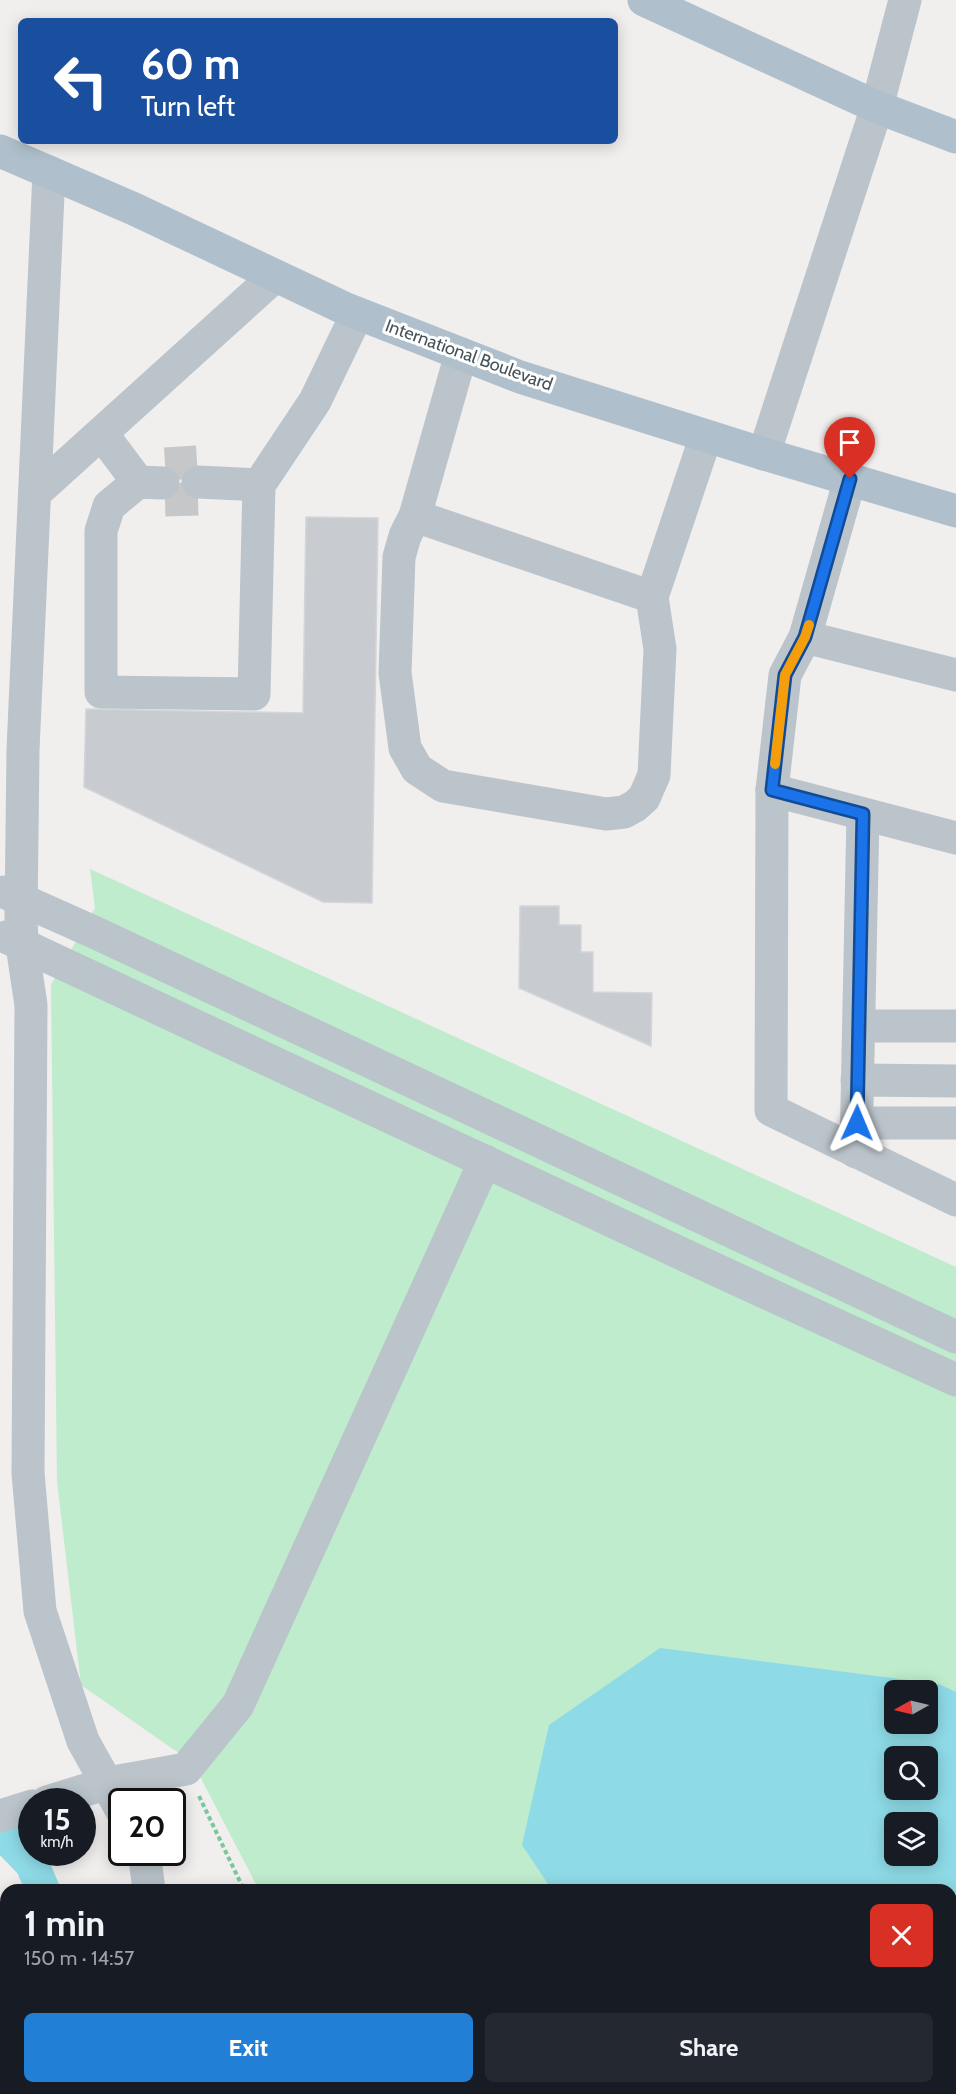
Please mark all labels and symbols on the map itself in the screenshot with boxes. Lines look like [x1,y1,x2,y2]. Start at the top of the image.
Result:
street label: International Boulevard [382,314,556,396]
pin [824,417,875,479]
position arrow [825,1091,889,1155]
north arrow [884,1680,938,1734]
speed limit sign: 20 [108,1788,186,1866]

